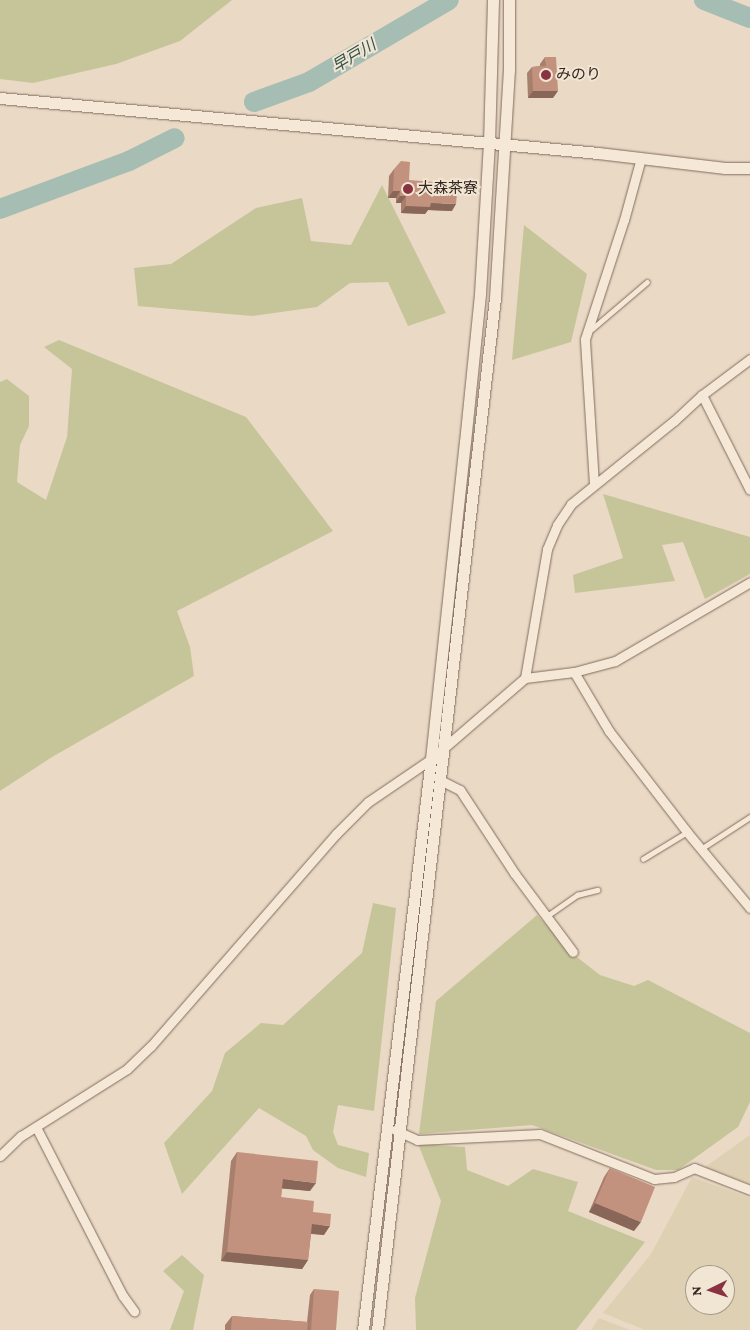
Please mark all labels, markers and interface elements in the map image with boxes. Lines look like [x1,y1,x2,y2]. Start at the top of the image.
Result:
water label: 早戸川 [328,35,380,77]
place label: みのり [556,66,601,84]
marker: みのり [540,69,552,81]
place label: 大森茶寮 [418,180,478,198]
marker: 大森茶寮 [402,183,414,195]
north arrow [685,1265,735,1315]
text: N [688,1286,704,1296]

